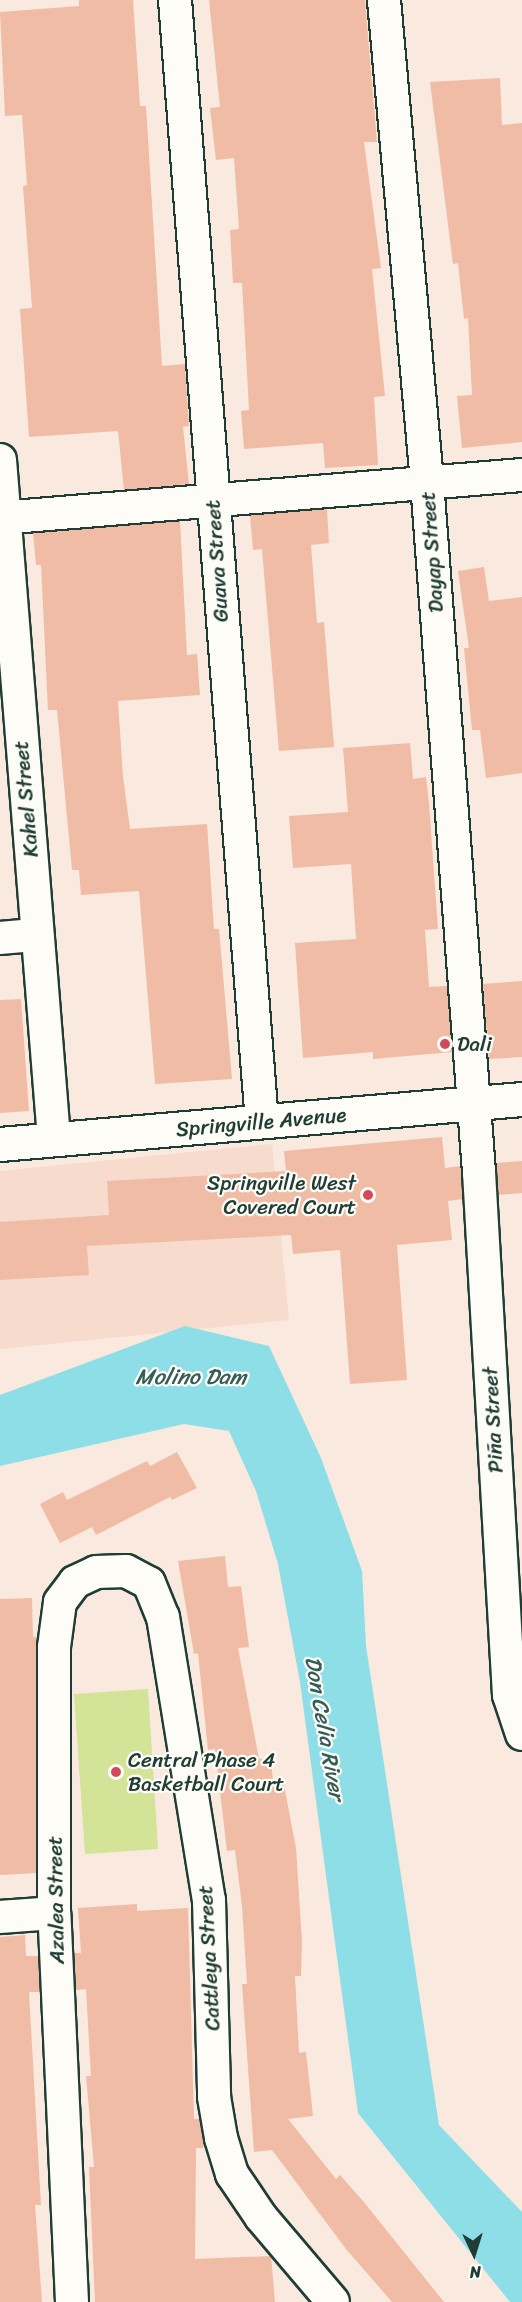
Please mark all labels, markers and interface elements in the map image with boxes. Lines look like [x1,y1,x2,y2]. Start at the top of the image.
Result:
street label: Dayap Street [415,490,449,614]
street label: Guava Street [200,499,234,623]
street label: Kahel Street [8,739,44,859]
place label: Dali [457,1031,492,1057]
marker: Dali [438,1037,452,1051]
street label: Springville Avenue [175,1102,347,1142]
place label: Springville West Covered Court [206,1170,356,1220]
marker: Springville West Covered Court [361,1188,375,1202]
water label: Molino Dam [135,1364,247,1390]
street label: Piña Street [478,1366,508,1474]
water label: Don Celia River [299,1654,351,1802]
place label: Central Phase 4 Basketball Court [128,1747,284,1797]
marker: Central Phase 4 Basketball Court [109,1765,123,1779]
street label: Azalea Street [42,1836,70,1964]
street label: Cattleya Street [193,1885,225,2031]
north arrow [444,2224,504,2284]
text: N [469,2258,482,2287]

